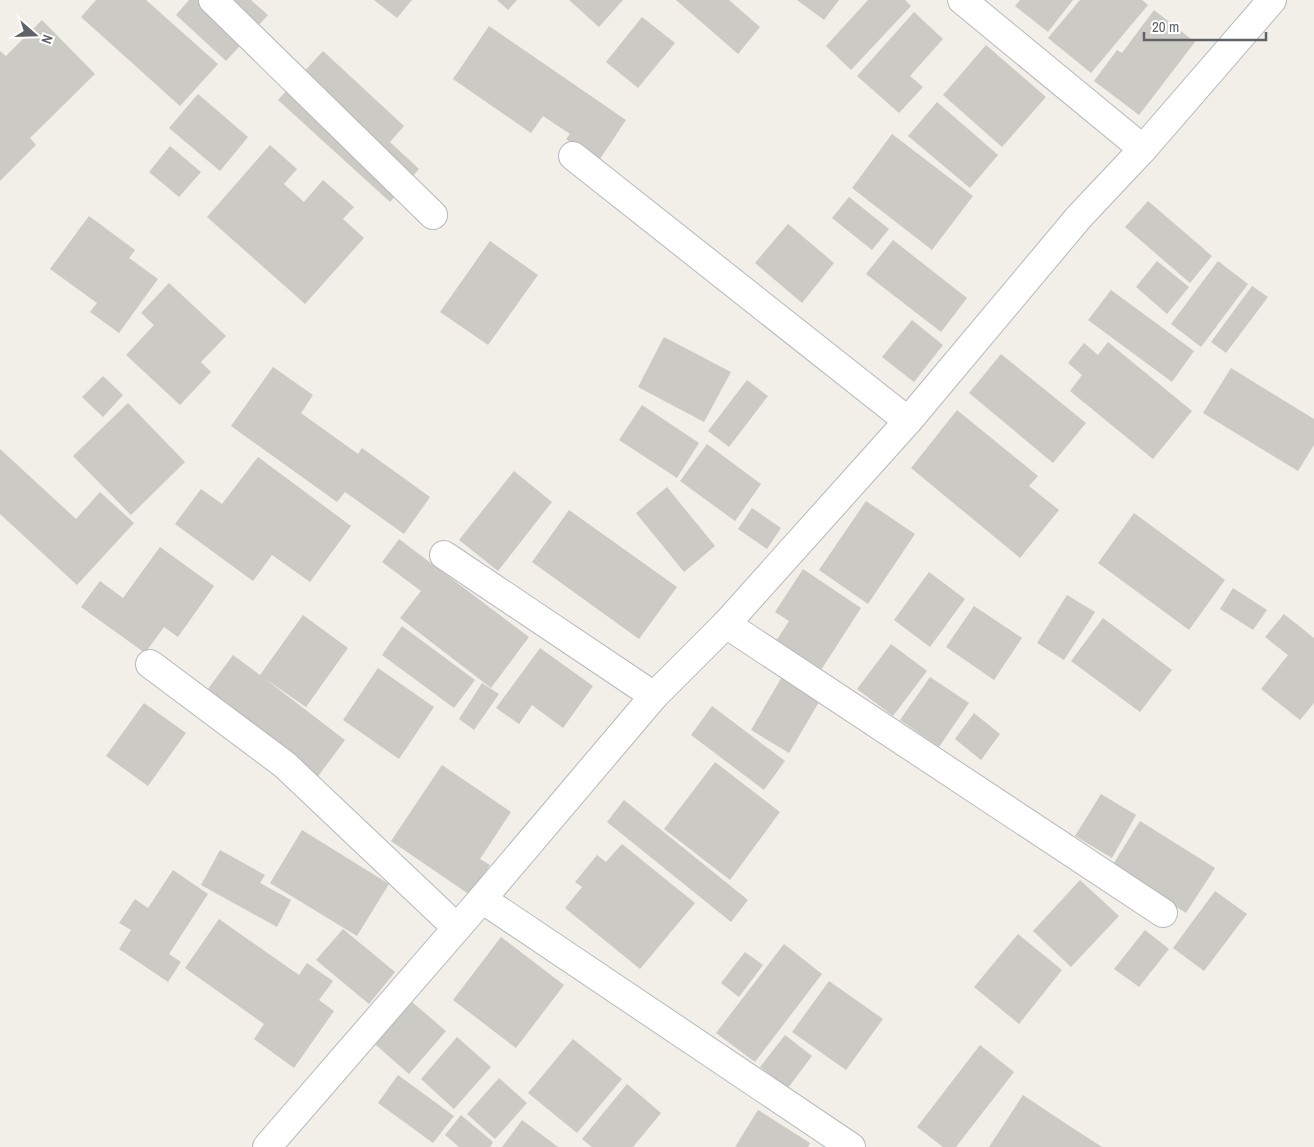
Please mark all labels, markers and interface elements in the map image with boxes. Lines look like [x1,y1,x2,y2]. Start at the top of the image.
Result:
north arrow [10,10,60,60]
scale bar [1144,10,1266,42]
text: 20 m [1152,16,1179,37]
text: N [37,32,57,46]

